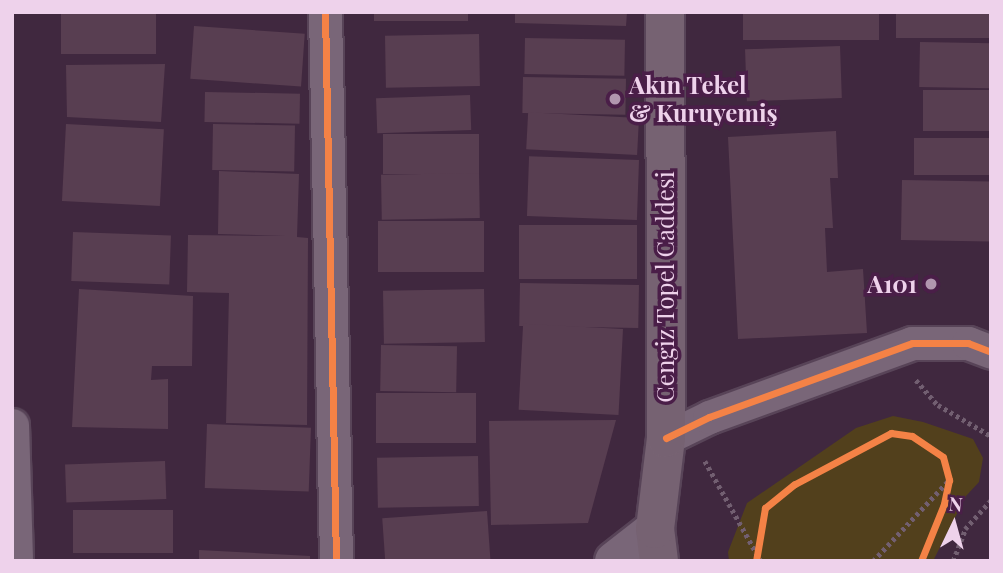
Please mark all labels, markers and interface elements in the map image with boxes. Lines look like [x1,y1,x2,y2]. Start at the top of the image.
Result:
place label: Akın Tekel & Kuruyemiş [629,71,778,127]
marker: Akın Tekel & Kuruyemiş [607,91,623,107]
street label: Cengiz Topel Caddesi [651,171,679,403]
place label: A101 [867,270,917,298]
marker: A101 [923,276,939,292]
north arrow [919,489,989,559]
text: N [948,490,964,517]

